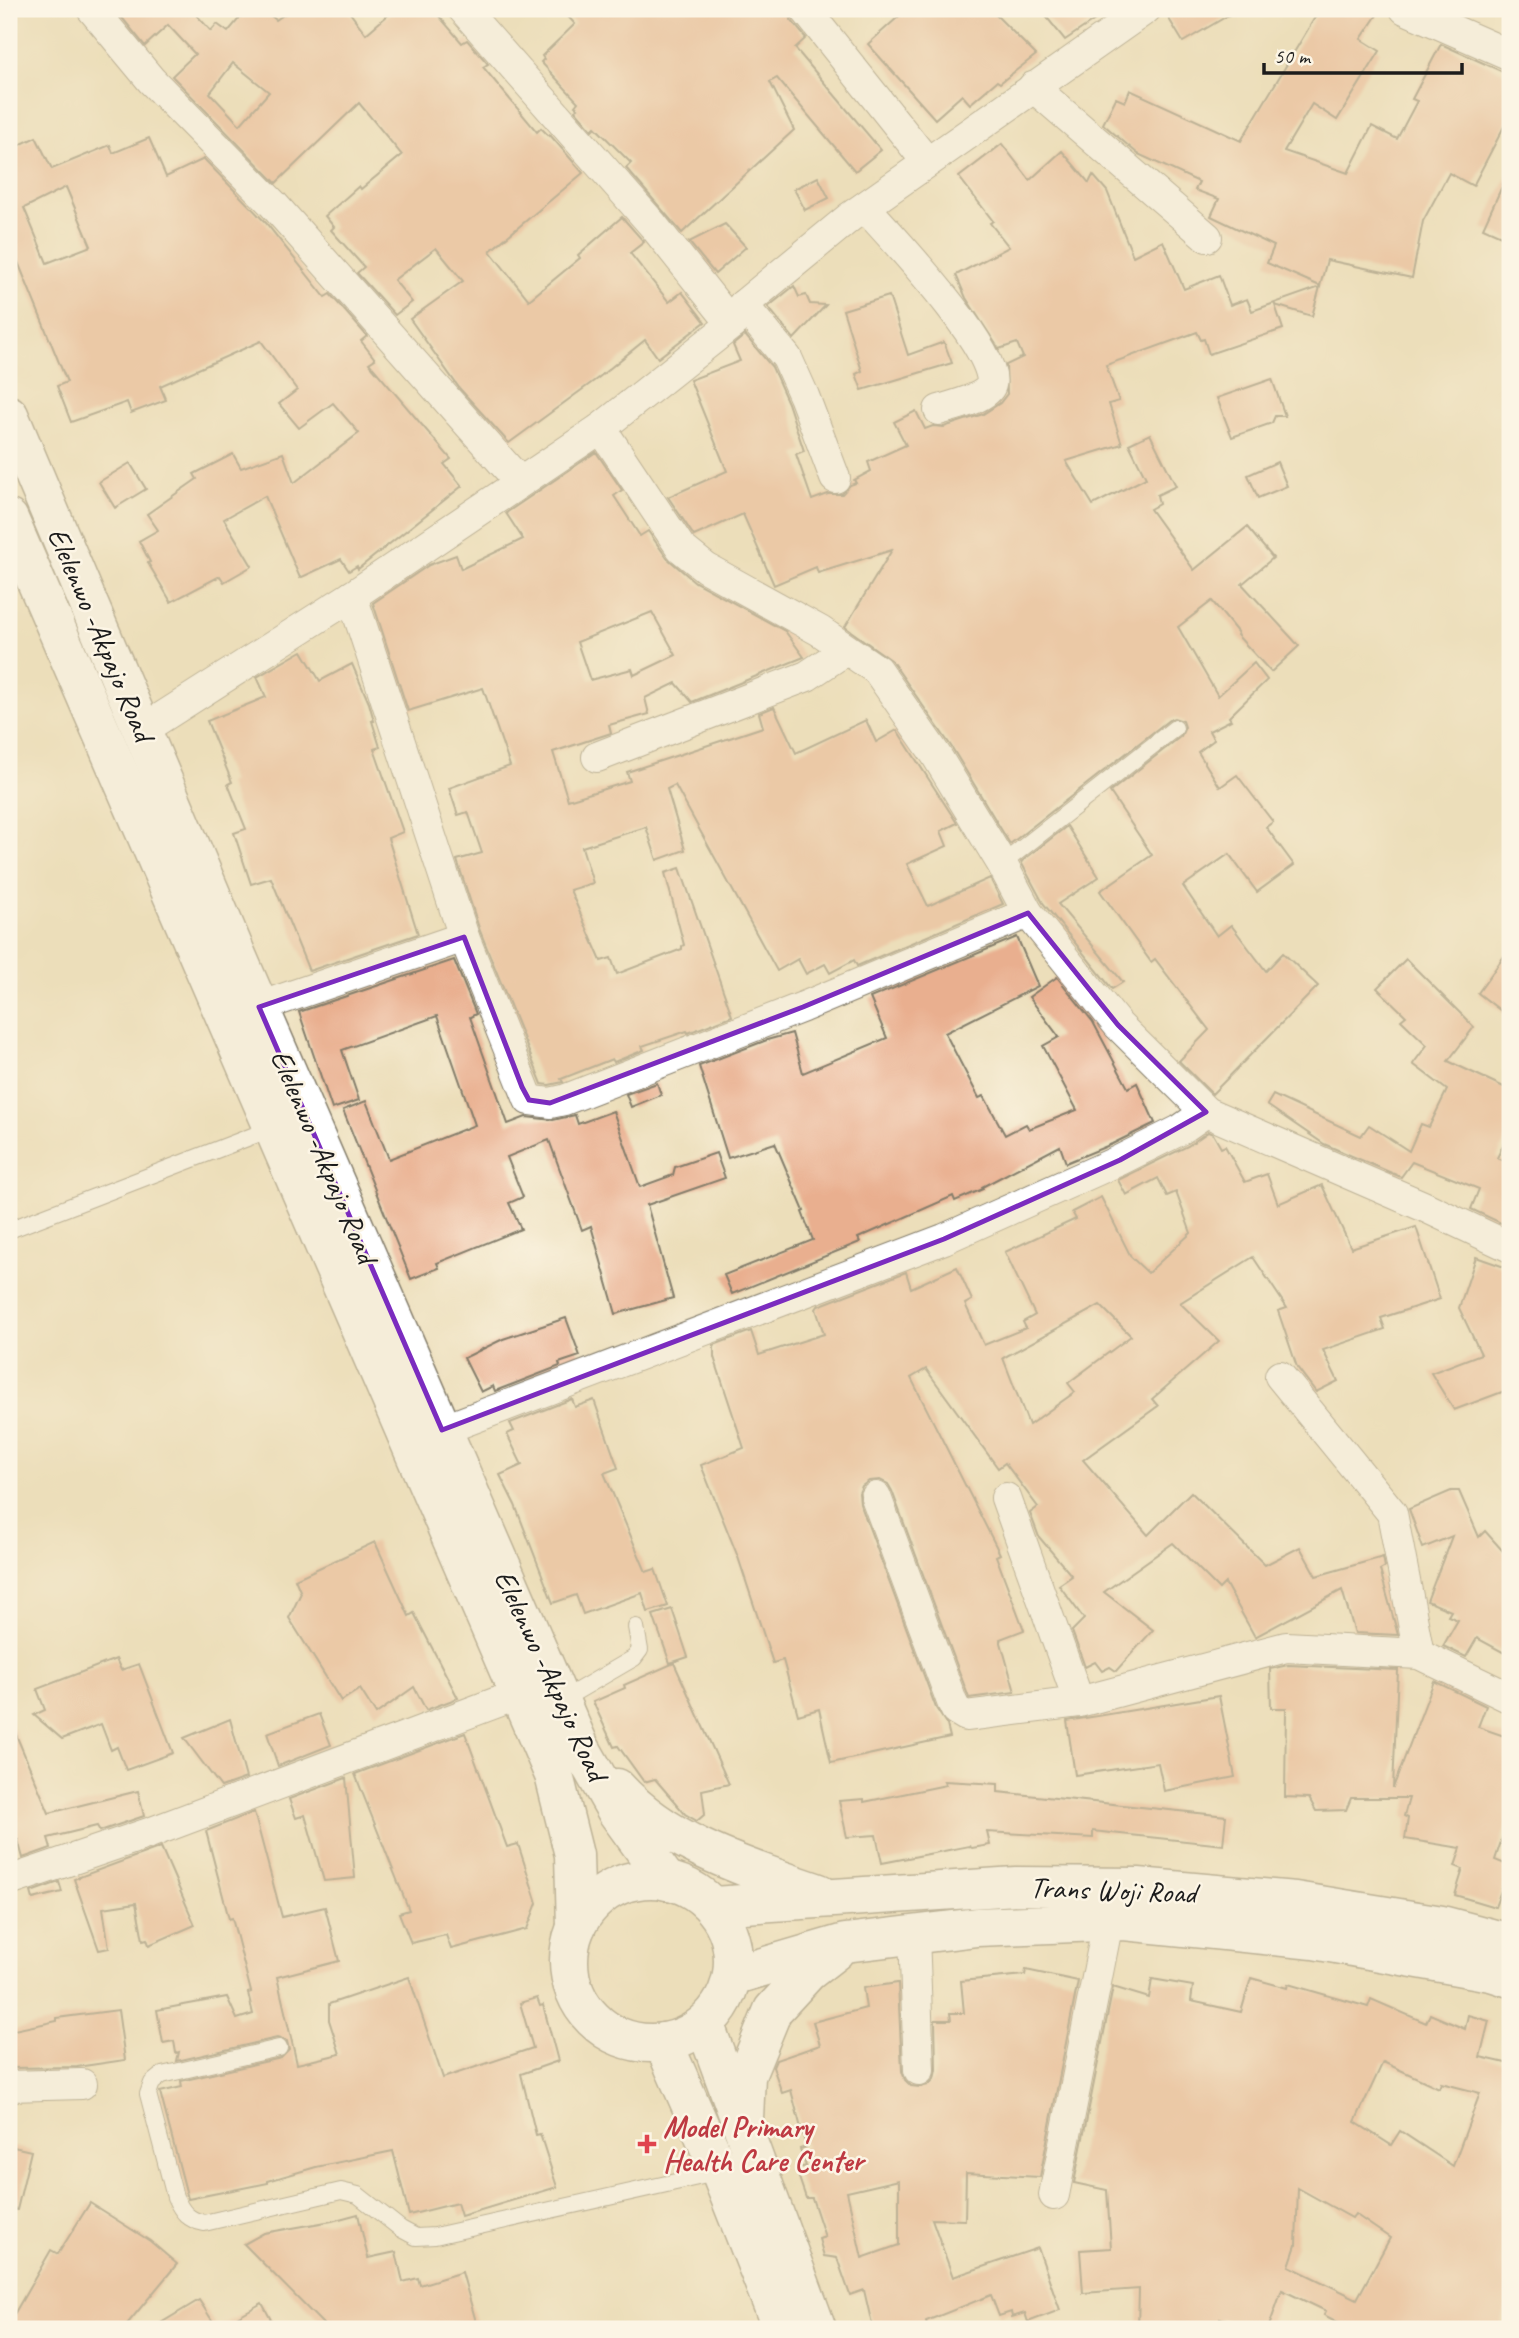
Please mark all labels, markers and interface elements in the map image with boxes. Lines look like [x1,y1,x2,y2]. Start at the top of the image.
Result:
scale bar [1264,32,1461,76]
text: 50 m [1274,43,1312,69]
street label: Elelenwo -Akpajo Road [39,522,165,750]
street label: Elelenwo -Akpajo Road [262,1044,388,1272]
street label: Elelenwo -Akpajo Road [486,1564,618,1790]
street label: Trans Woji Road [1029,1868,1201,1912]
place label: Model Primary Health Care Center [663,2108,866,2180]
marker: Model Primary Health Care Center [637,2134,657,2154]

